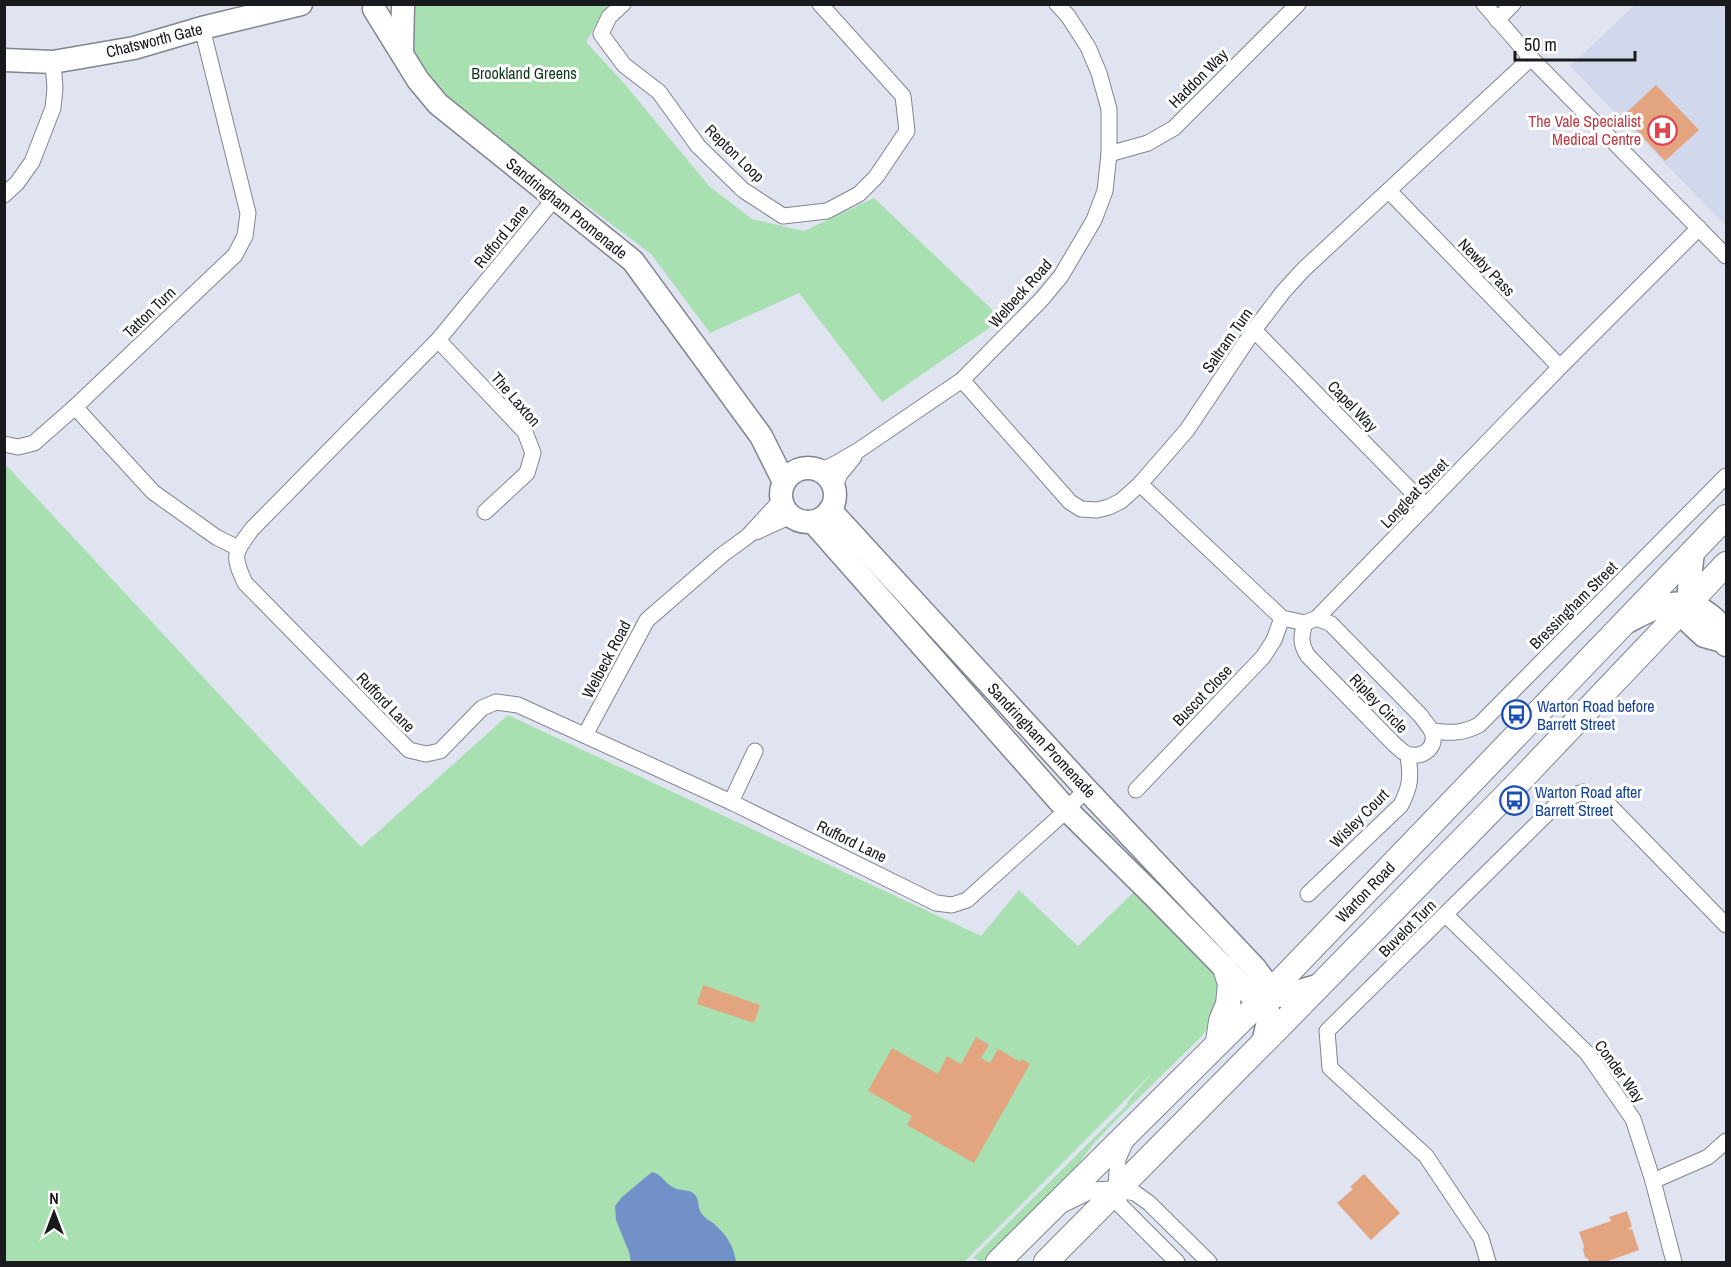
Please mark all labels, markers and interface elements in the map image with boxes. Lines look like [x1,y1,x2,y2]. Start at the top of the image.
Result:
street label: Chatsworth Gate [104,17,204,63]
scale bar [1515,24,1635,62]
text: 50 m [1524,32,1557,57]
street label: Haddon Way [1164,43,1233,112]
park label: Brookland Greens [471,62,577,84]
place label: The Vale Specialist Medical Centre [1528,110,1641,150]
hospital icon: The Vale Specialist Medical Centre [1646,114,1678,146]
street label: Repton Loop [700,119,770,187]
street label: Sandringham Promenade [502,152,632,264]
street label: Rufford Lane [469,200,533,272]
street label: Newby Pass [1454,233,1520,301]
street label: Welbeck Road [983,254,1057,332]
street label: Tatton Turn [118,281,180,343]
street label: Saltram Turn [1197,303,1257,377]
street label: The Laxton [486,367,546,431]
street label: Capel Way [1323,375,1383,437]
street label: Longleat Street [1375,453,1453,533]
street label: Bressingham Street [1524,556,1622,654]
street label: Welbeck Road [576,616,636,702]
street label: Buscot Close [1167,660,1237,730]
street label: Rufford Lane [352,667,420,737]
street label: Ripley Circle [1345,668,1413,738]
street label: Sandringham Promenade [983,678,1101,802]
place label: Warton Road before Barrett Street [1537,695,1655,735]
bus stop icon: Warton Road before Barrett Street [1500,699,1532,731]
place label: Warton Road after Barrett Street [1535,781,1642,821]
street label: Wisley Court [1325,783,1394,852]
bus stop icon: Warton Road after Barrett Street [1498,785,1530,817]
street label: Rufford Lane [813,815,891,867]
street label: Warton Road [1330,857,1400,927]
street label: Buvelot Turn [1373,894,1441,962]
street label: Conder Way [1590,1035,1650,1107]
north arrow [24,1183,84,1243]
text: N [49,1187,59,1209]

